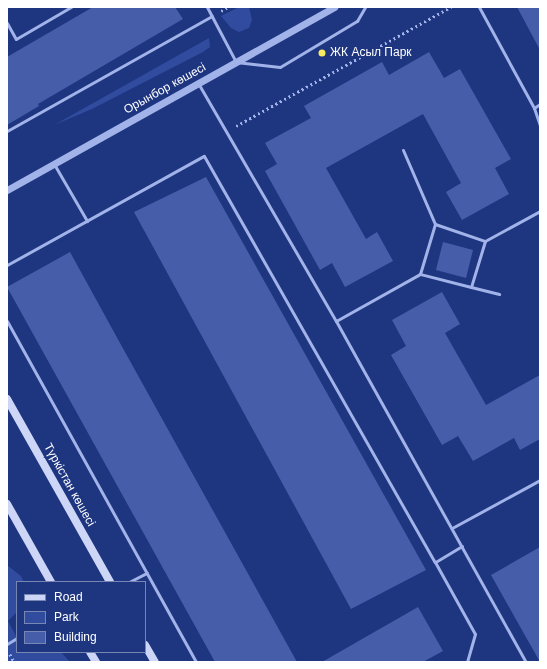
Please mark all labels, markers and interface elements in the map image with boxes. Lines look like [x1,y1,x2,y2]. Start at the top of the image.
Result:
place label: ЖК Асыл Парк [330,46,412,60]
marker: ЖК Асыл Парк [317,48,327,58]
street label: Орынбор көшесі [121,60,209,118]
street label: Түркістан көшесі [40,441,98,529]
legend [16,581,146,653]
text: Road [54,590,83,604]
text: Park [54,610,79,624]
text: Building [54,630,97,644]

